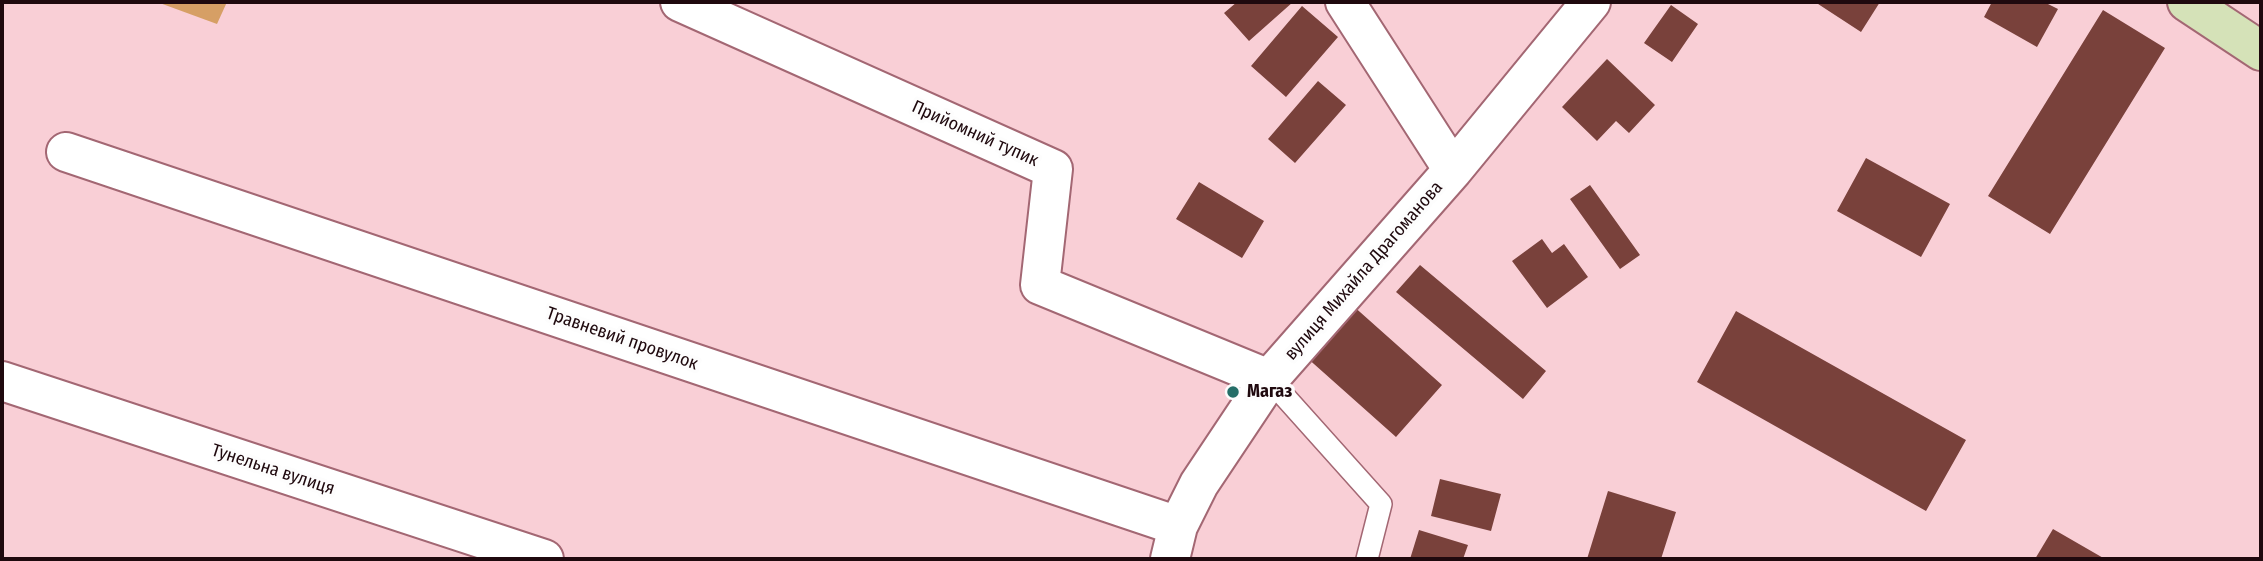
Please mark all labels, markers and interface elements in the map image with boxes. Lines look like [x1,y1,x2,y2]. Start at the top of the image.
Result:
street label: Прийомний тупик [908,96,1042,172]
street label: вулиця Михайла Драгоманова [1280,177,1448,365]
street label: Травневий провулок [543,303,701,375]
place label: Магаз [1247,381,1292,403]
marker: Магаз [1225,384,1241,400]
street label: Тунельна вулиця [209,440,337,500]

